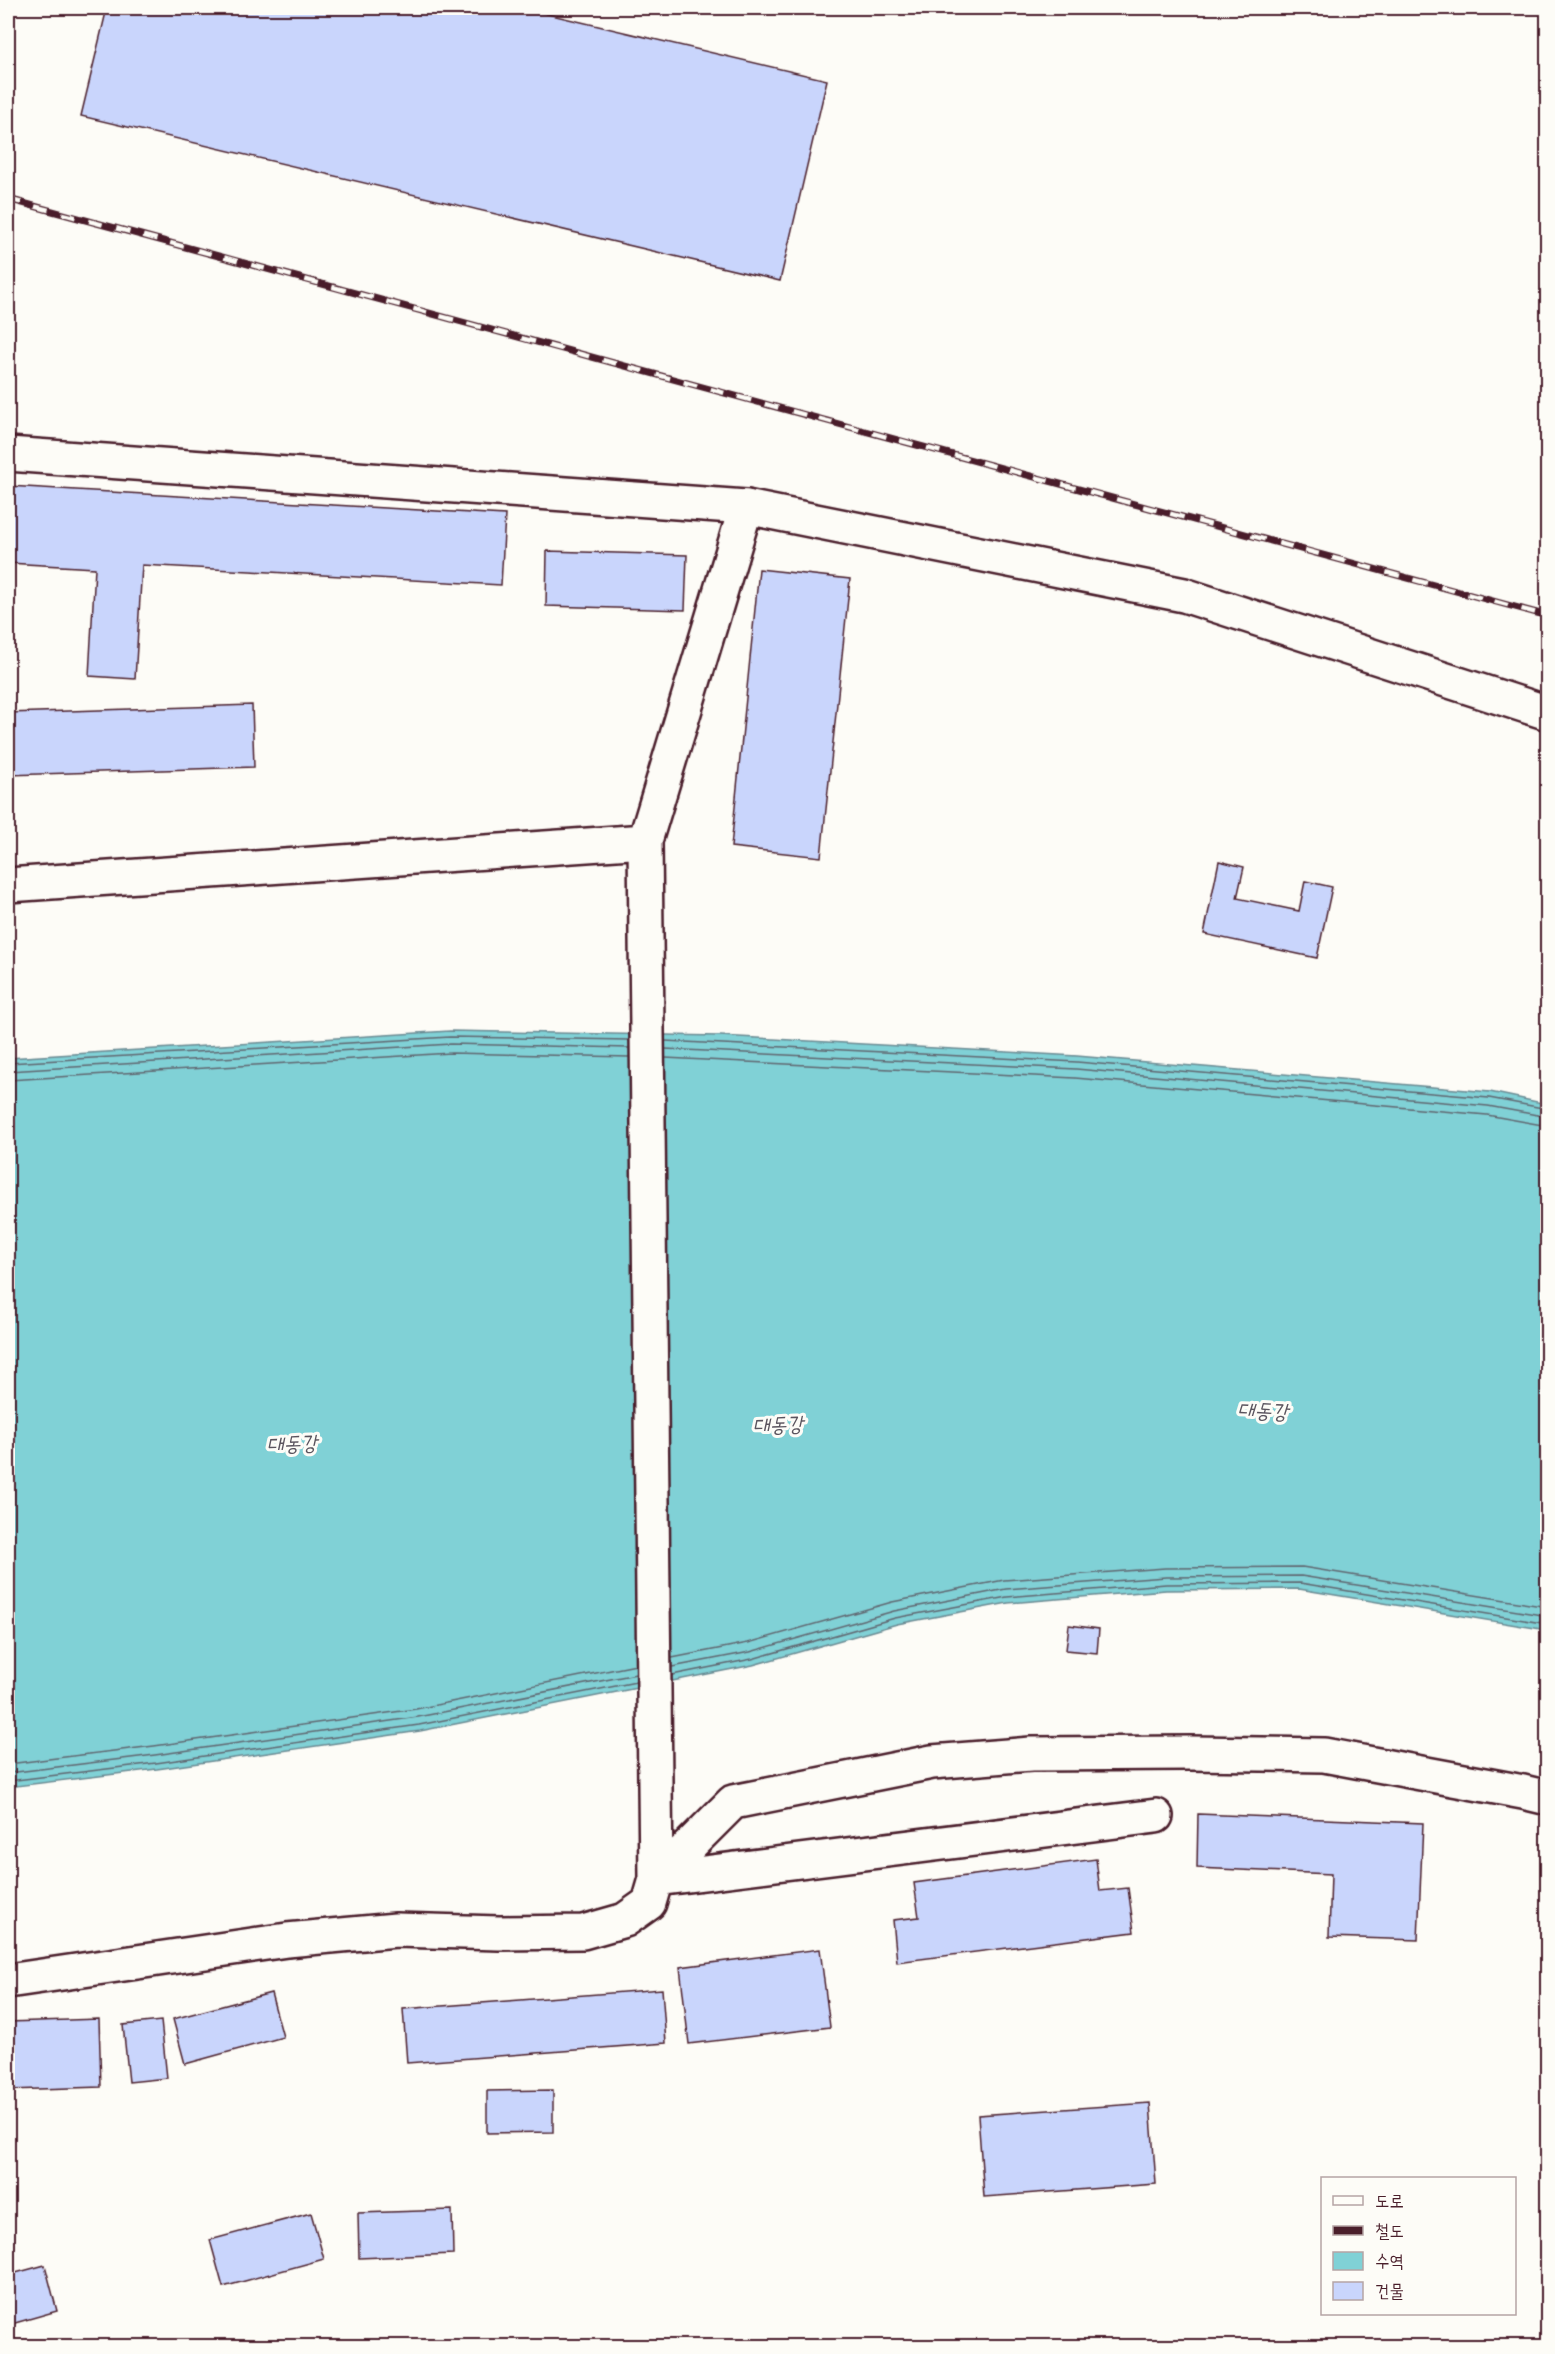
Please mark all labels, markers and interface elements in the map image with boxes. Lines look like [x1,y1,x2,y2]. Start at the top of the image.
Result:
water label: 대동강 [1237,1395,1291,1427]
water label: 대동강 [752,1410,806,1440]
water label: 대동강 [266,1429,320,1459]
legend [1321,2177,1516,2315]
text: 도로 [1375,2189,1404,2214]
text: 철도 [1375,2219,1404,2244]
text: 수역 [1375,2249,1404,2274]
text: 건물 [1375,2279,1404,2304]

